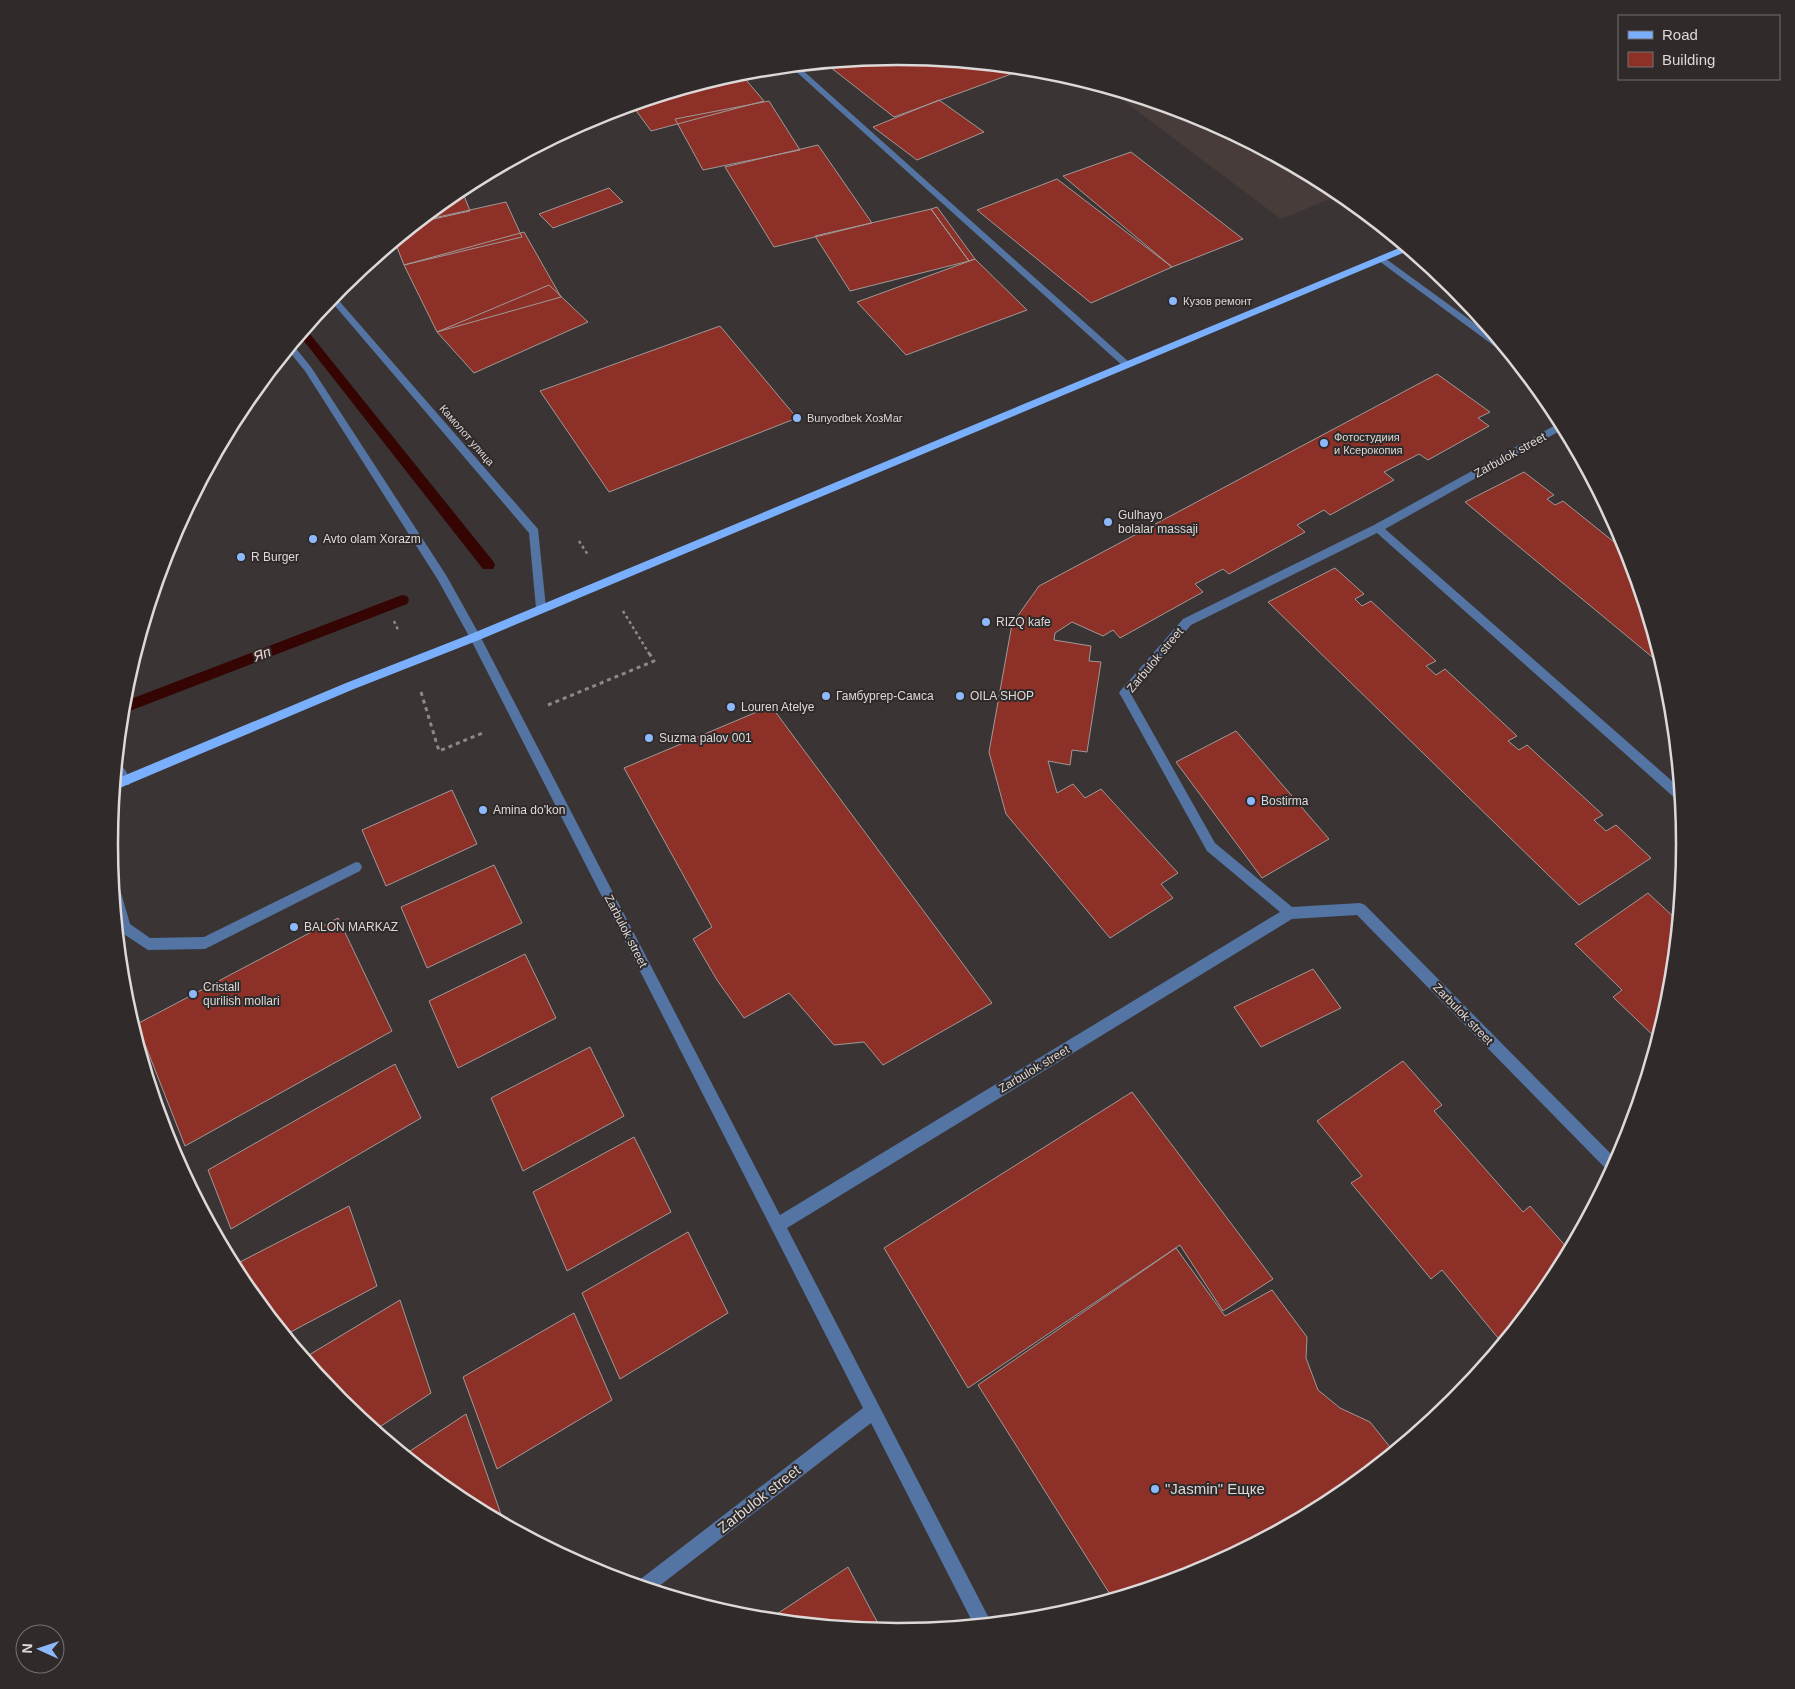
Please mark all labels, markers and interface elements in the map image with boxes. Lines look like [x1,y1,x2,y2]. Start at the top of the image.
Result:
legend [1618,15,1780,80]
text: Road [1662,26,1698,43]
text: Building [1662,51,1715,68]
marker: Кузов ремонт [1167,295,1179,307]
place label: Кузов ремонт [1183,295,1252,307]
street label: Камолот улица [437,402,497,469]
marker: Bunyodbek ХозМаг [791,412,803,424]
place label: Bunyodbek ХозМаг [807,412,903,424]
street label: Zarbulok street [1472,429,1549,481]
place label: Фотостудиия и Ксерокопия [1334,431,1403,456]
marker: Фотостудиия и Ксерокопия [1318,437,1330,449]
place label: Gulhayo bolalar massaji [1118,508,1198,536]
marker: Gulhayo bolalar massaji [1102,516,1114,528]
place label: Avto olam Xorazm [323,532,421,546]
marker: Avto olam Xorazm [307,533,319,545]
place label: R Burger [251,550,299,564]
marker: R Burger [235,551,247,563]
place label: RIZQ kafe [996,615,1051,629]
marker: RIZQ kafe [980,616,992,628]
street label: Zarbulok street [1124,624,1187,695]
water label: Яп [250,643,273,665]
place label: Гамбургер-Самса [836,689,934,703]
place label: OILA SHOP [970,689,1034,703]
marker: Гамбургер-Самса [820,690,832,702]
marker: OILA SHOP [954,690,966,702]
place label: Louren Atelye [741,700,815,714]
marker: Louren Atelye [725,701,737,713]
place label: Suzma palov 001 [659,731,752,745]
marker: Suzma palov 001 [643,732,655,744]
place label: Bostirma [1261,794,1309,808]
marker: Bostirma [1245,795,1257,807]
place label: Amina do'kon [493,803,565,817]
marker: Amina do'kon [477,804,489,816]
street label: Zarbulok street [602,892,651,970]
place label: BALON MARKAZ [304,920,398,934]
marker: BALON MARKAZ [288,921,300,933]
place label: Cristall qurilish mollari [203,980,280,1008]
street label: Zarbulok street [1430,980,1496,1048]
marker: Cristall qurilish mollari [187,988,199,1000]
street label: Zarbulok street [996,1042,1072,1096]
street label: Zarbulok street [714,1461,804,1536]
place label: "Jasmin" Ещке [1165,1480,1265,1497]
marker: "Jasmin" Ещке [1149,1483,1161,1495]
north arrow [15,1624,65,1674]
text: N [19,1643,35,1654]

